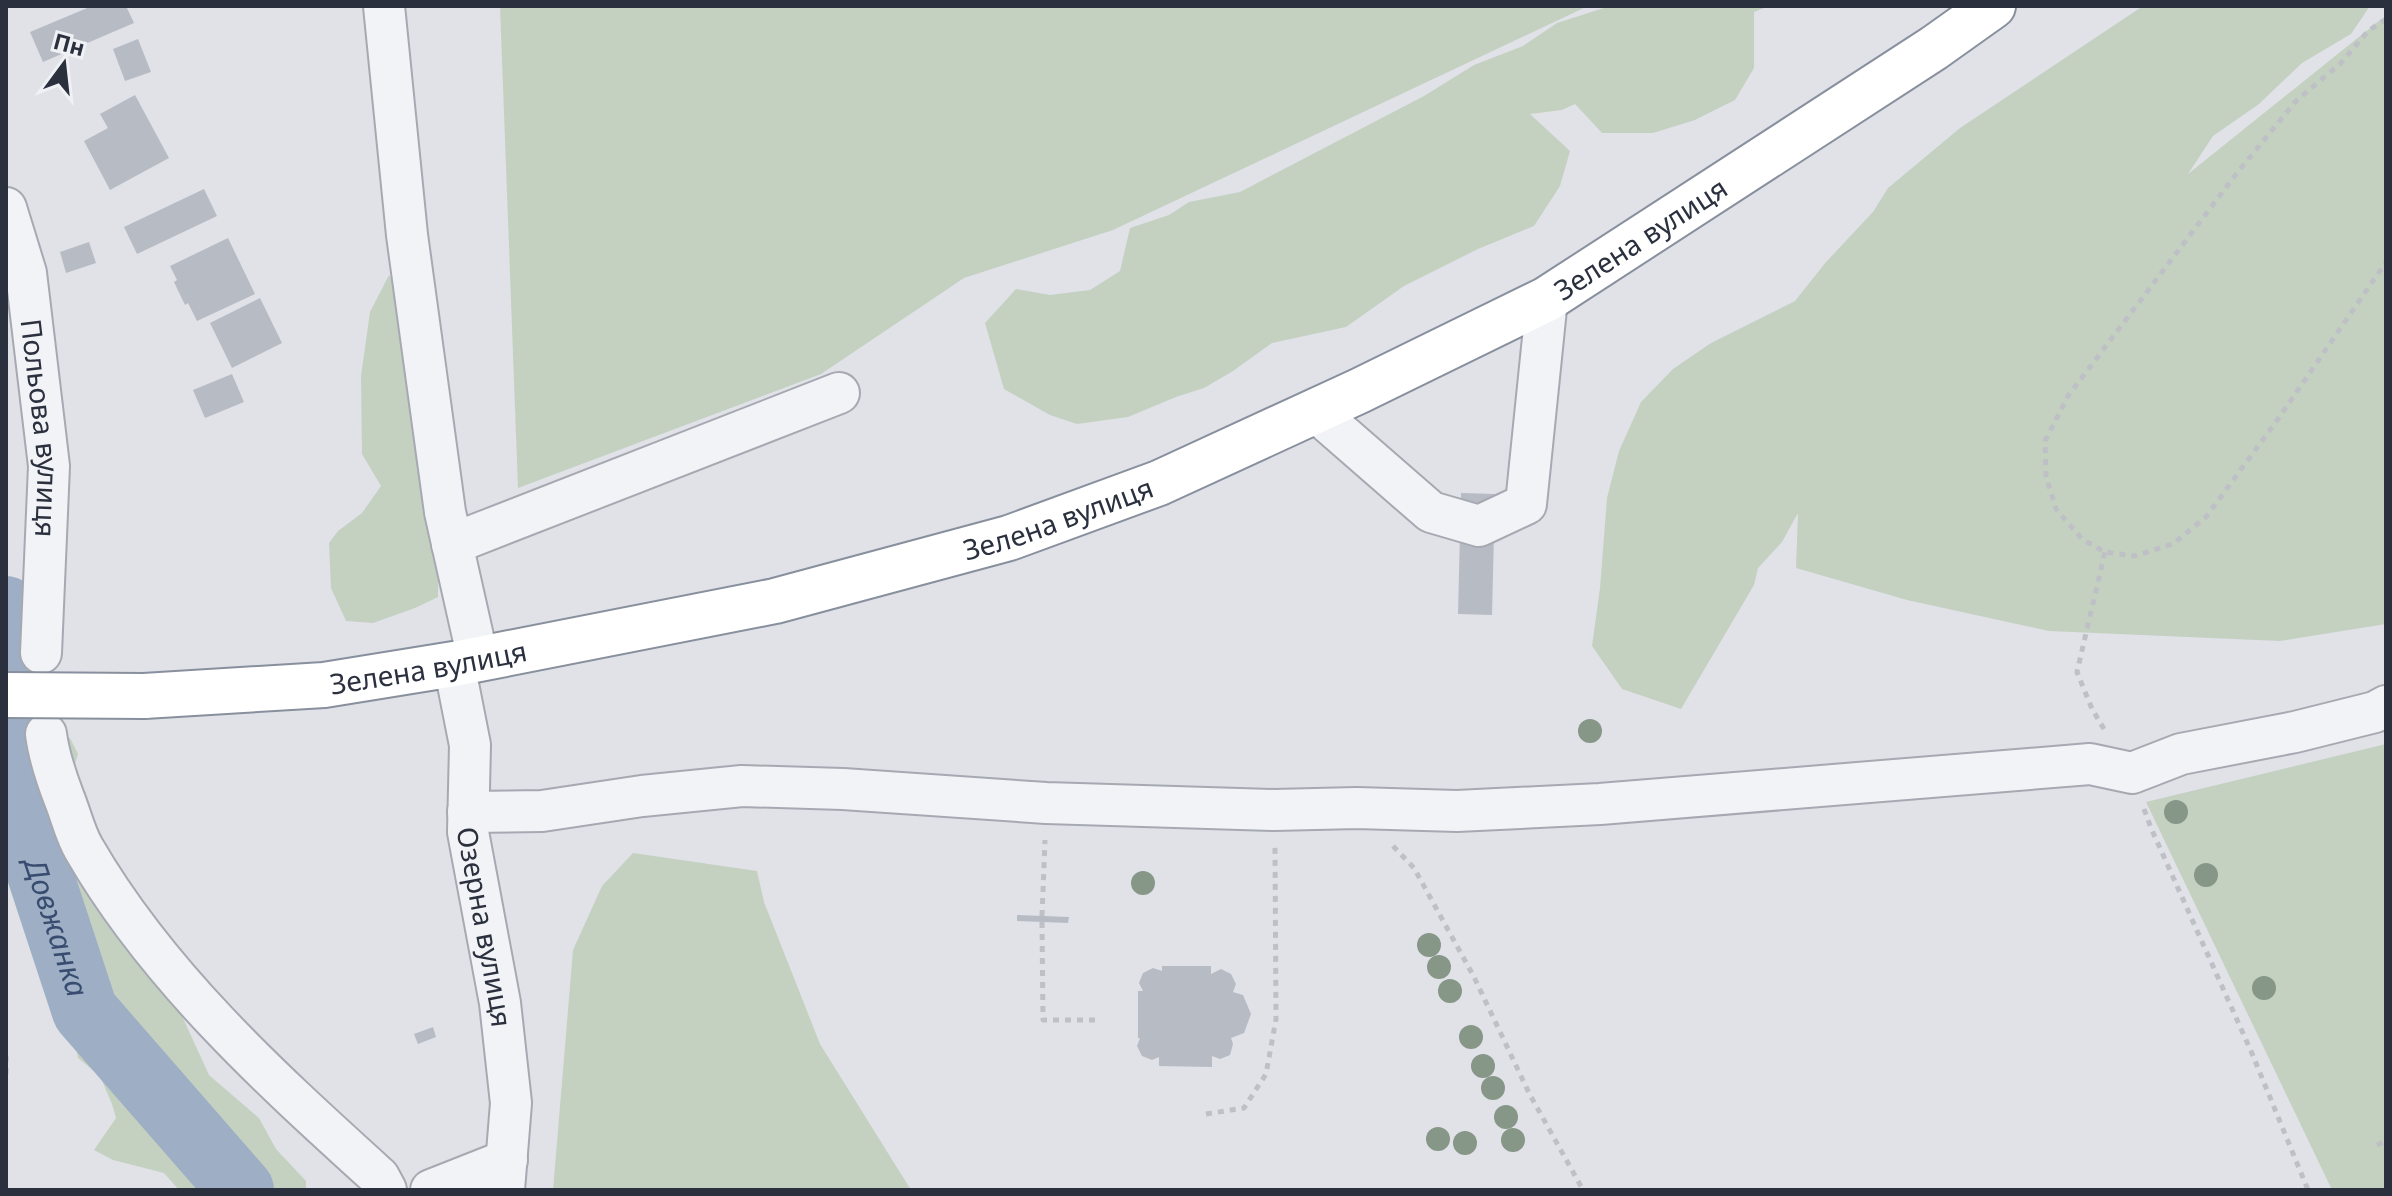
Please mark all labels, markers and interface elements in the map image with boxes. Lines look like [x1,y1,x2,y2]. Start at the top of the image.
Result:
north arrow [24,24,104,104]
text: Пн [50,25,88,62]
street label: Зелена вулиця [1547,168,1734,309]
street label: Польова вулиця [13,317,69,538]
street label: Зелена вулиця [959,468,1158,569]
street label: Зелена вулиця [327,631,530,703]
street label: Озерна вулиця [448,823,522,1029]
water label: Довжанка [14,849,99,1002]

